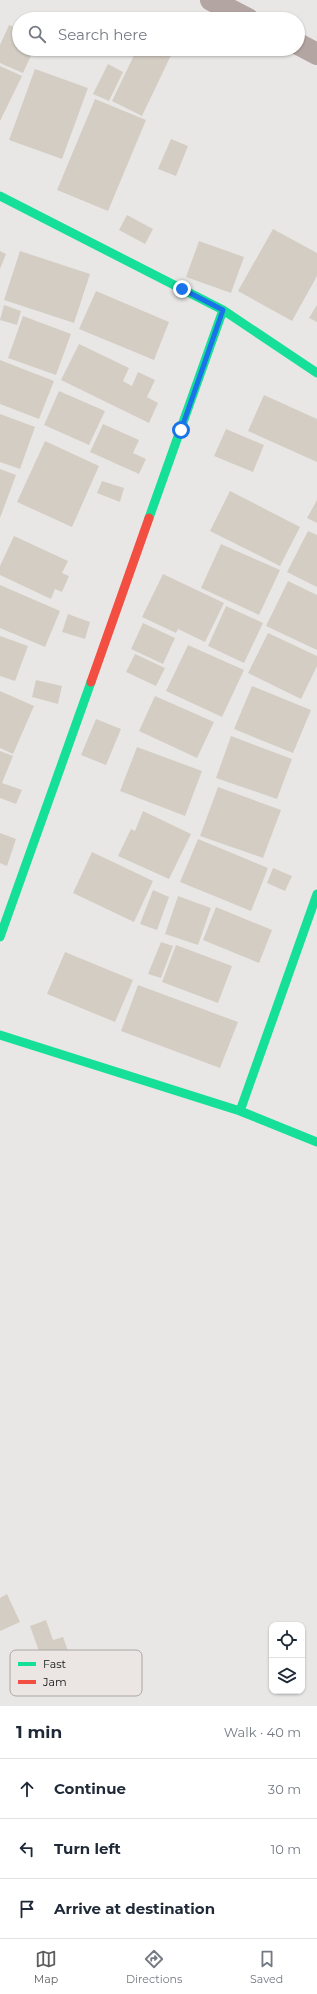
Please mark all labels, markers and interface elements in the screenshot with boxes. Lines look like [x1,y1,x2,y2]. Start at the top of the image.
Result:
search box [12,12,305,56]
icon: search [26,23,48,45]
text: Search here [58,25,147,44]
route end [173,280,191,298]
route start [172,421,190,439]
map controls [269,1622,305,1694]
button: locate [269,1622,305,1658]
legend [10,1650,142,1696]
text: Fast [43,1657,67,1671]
button: layers [269,1658,305,1694]
text: Jam [42,1675,67,1689]
text: 1 min [16,1722,62,1742]
text: Walk · 40 m [224,1724,301,1740]
icon: ahead [16,1778,38,1800]
text: Continue [54,1779,126,1798]
text: 30 m [268,1781,301,1797]
icon: left [16,1838,38,1860]
text: Turn left [54,1839,121,1858]
text: 10 m [271,1841,301,1857]
icon: arrive [16,1898,38,1920]
text: Arrive at destination [54,1899,215,1918]
tab: Map [34,1948,58,1986]
tab: Directions [126,1948,182,1986]
tab: Saved [250,1948,283,1986]

